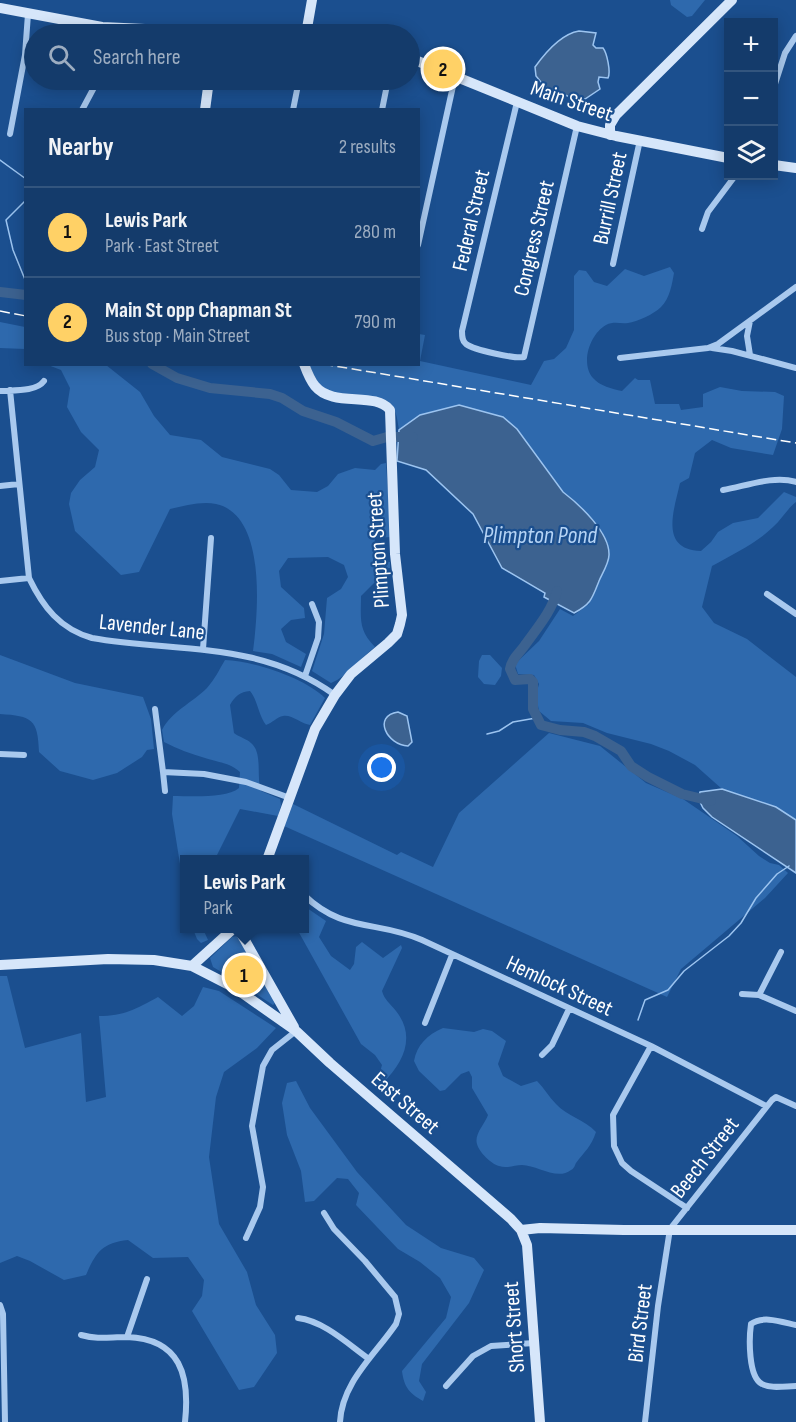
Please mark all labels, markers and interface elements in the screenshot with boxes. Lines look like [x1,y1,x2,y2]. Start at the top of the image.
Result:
map controls [724,18,778,180]
button: + [724,18,778,72]
search box [24,24,420,90]
icon: search [45,41,78,74]
text: Search here [93,44,180,71]
pin: 2 [424,46,462,92]
button: − [724,72,778,126]
street label: Main Street [527,75,616,128]
button: layers [724,126,778,180]
text: Nearby [48,132,114,163]
text: 2 results [339,135,396,159]
street label: Burrill Street [588,149,633,247]
street label: Federal Street [447,167,496,274]
street label: Congress Street [508,177,561,299]
text: Lewis Park [105,207,187,234]
text: 1 [64,220,71,244]
text: 280 m [354,220,396,244]
text: Park · East Street [105,234,219,258]
text: Main St opp Chapman St [105,297,292,324]
text: 2 [63,310,72,334]
text: 790 m [354,310,396,334]
text: Bus stop · Main Street [105,324,250,348]
street label: Plimpton Street [361,491,396,609]
water label: Plimpton Pond [483,521,598,550]
street label: Lavender Lane [98,609,206,646]
your location [367,753,396,782]
popup [180,855,309,933]
text: Lewis Park [203,869,286,896]
text: Park [203,896,233,920]
street label: Hemlock Street [502,950,617,1023]
pin: 1 [224,952,264,998]
street label: East Street [365,1066,445,1140]
street label: Beech Street [665,1112,745,1204]
street label: Short Street [498,1280,531,1373]
street label: Bird Street [622,1282,659,1364]

